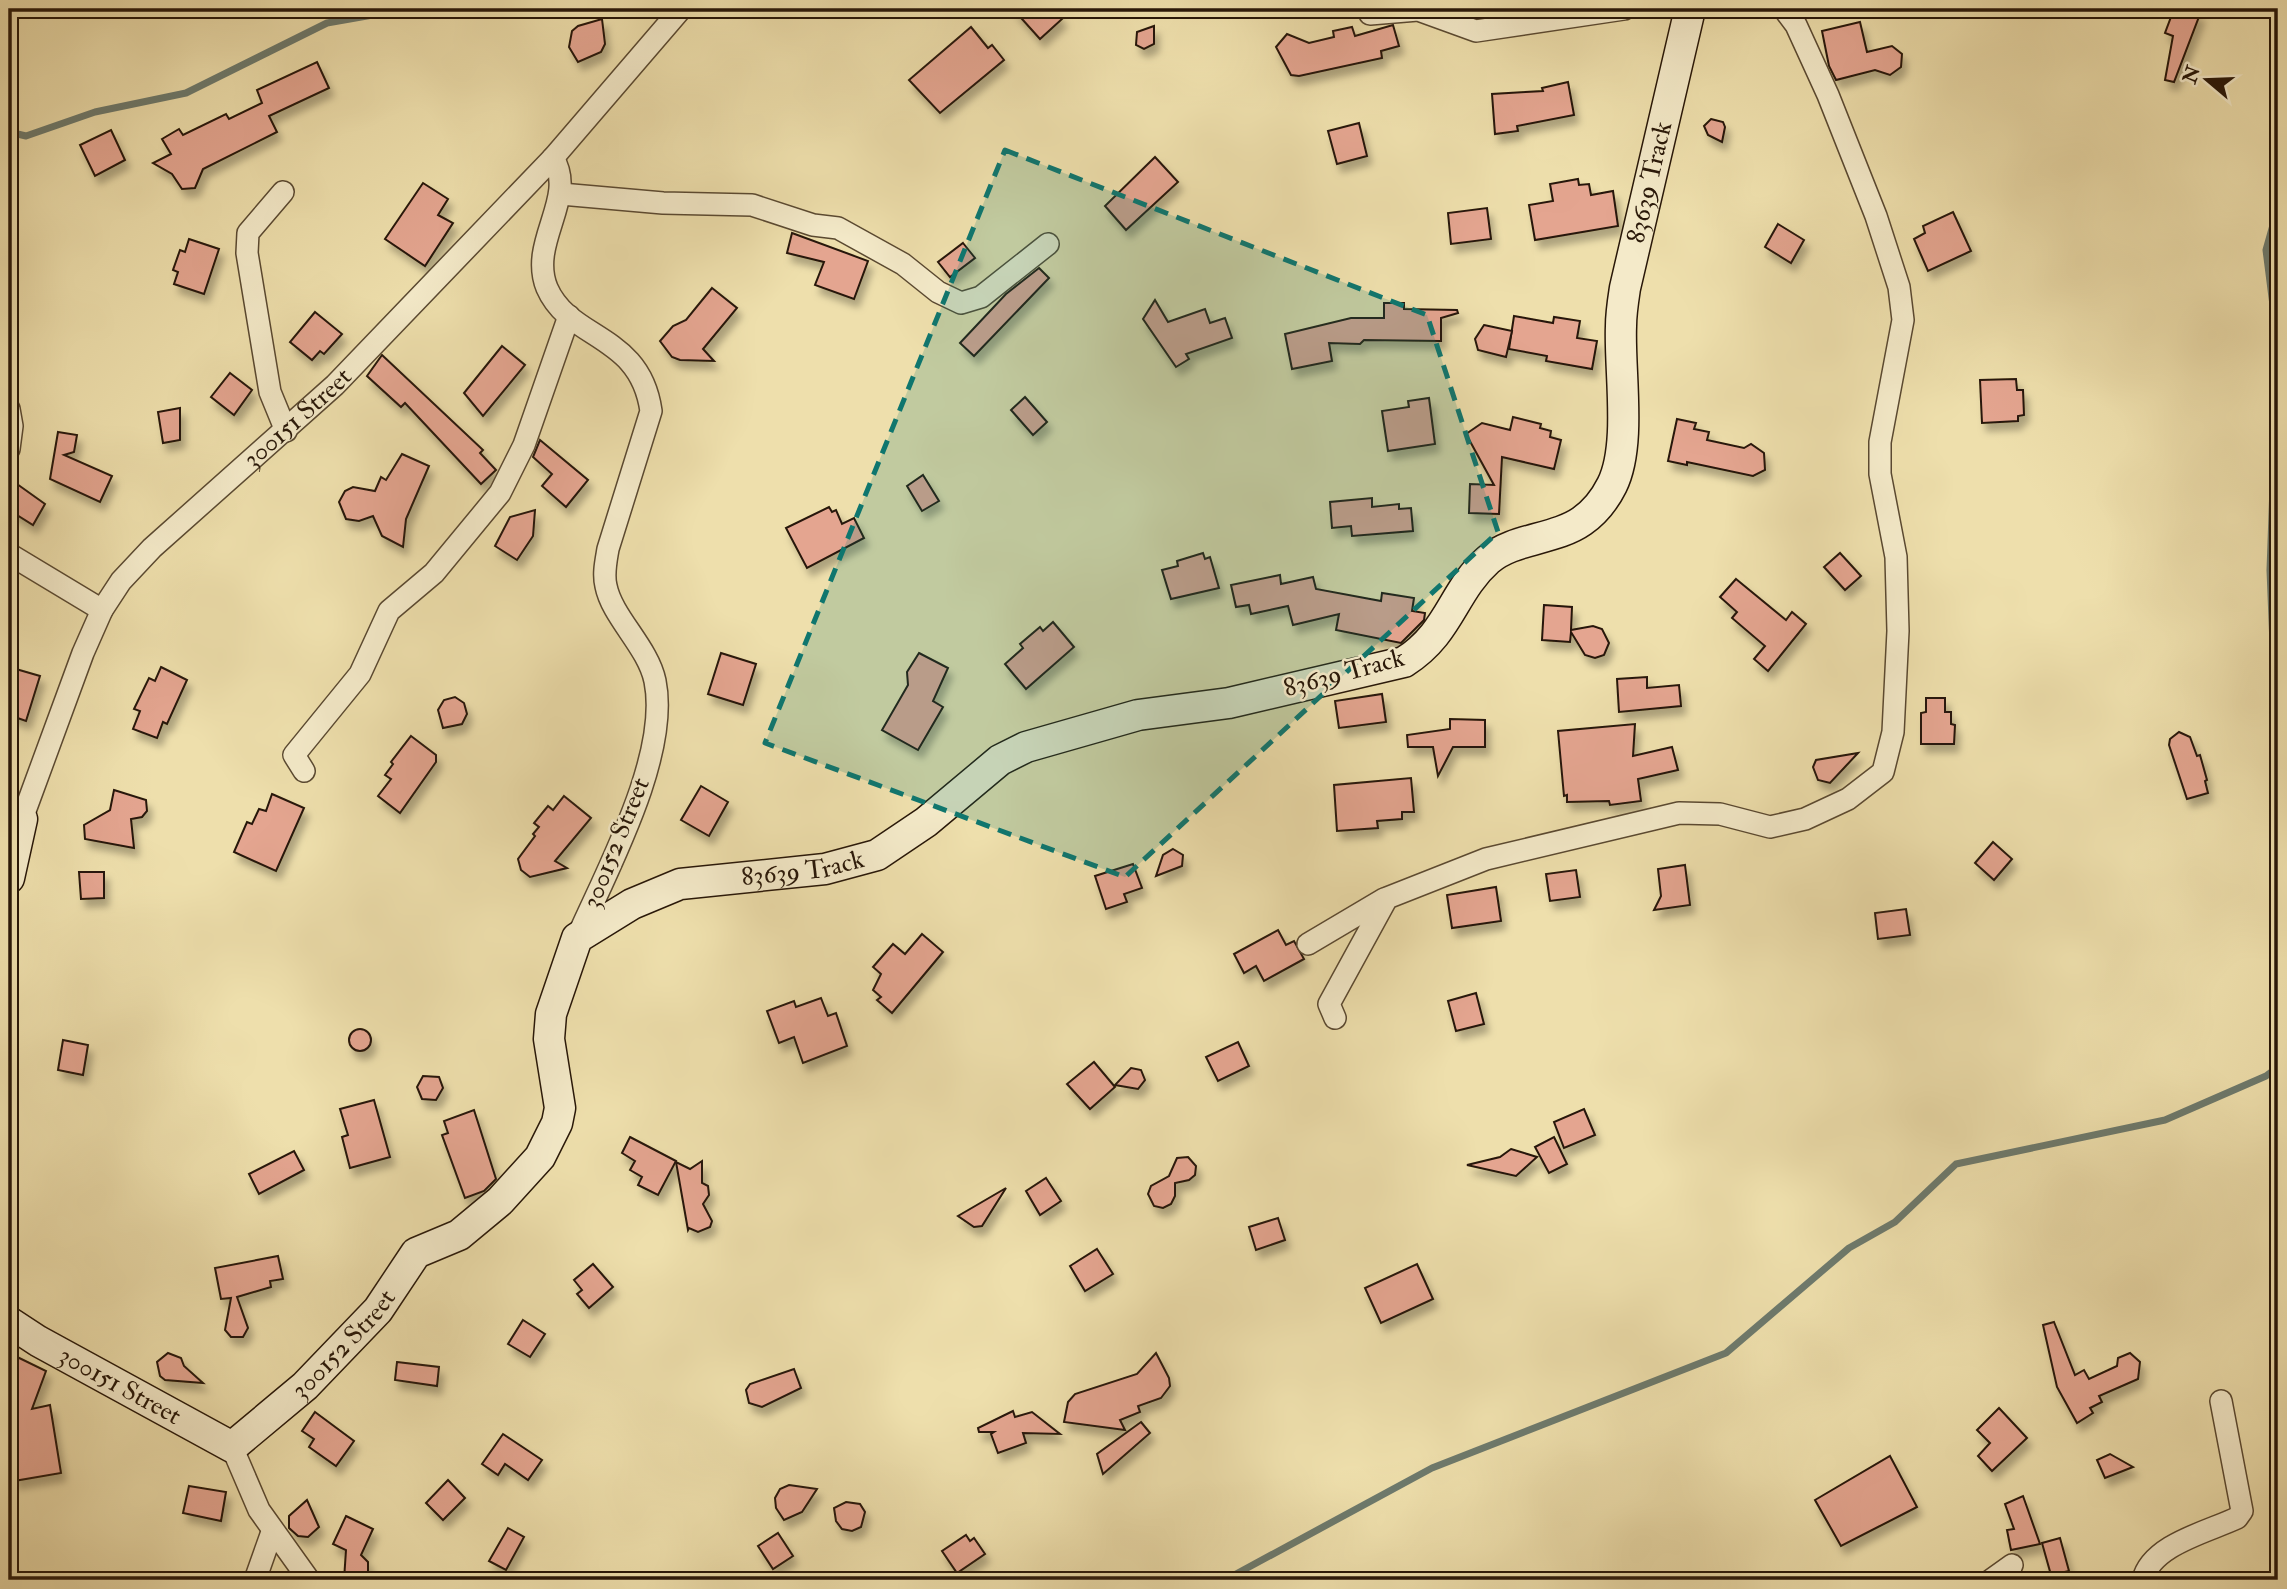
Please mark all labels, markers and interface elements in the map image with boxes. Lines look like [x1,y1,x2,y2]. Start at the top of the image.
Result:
north arrow [2172,46,2242,116]
text: N [2177,62,2206,88]
street label: 83639 Track [1620,118,1679,246]
street label: 300151 Street [237,361,359,475]
street label: 83639 Track [1280,641,1408,704]
street label: 300152 Street [575,773,657,913]
street label: 83639 Track [740,843,868,894]
street label: 300152 Street [285,1284,403,1406]
street label: 300151 Street [53,1339,187,1432]

